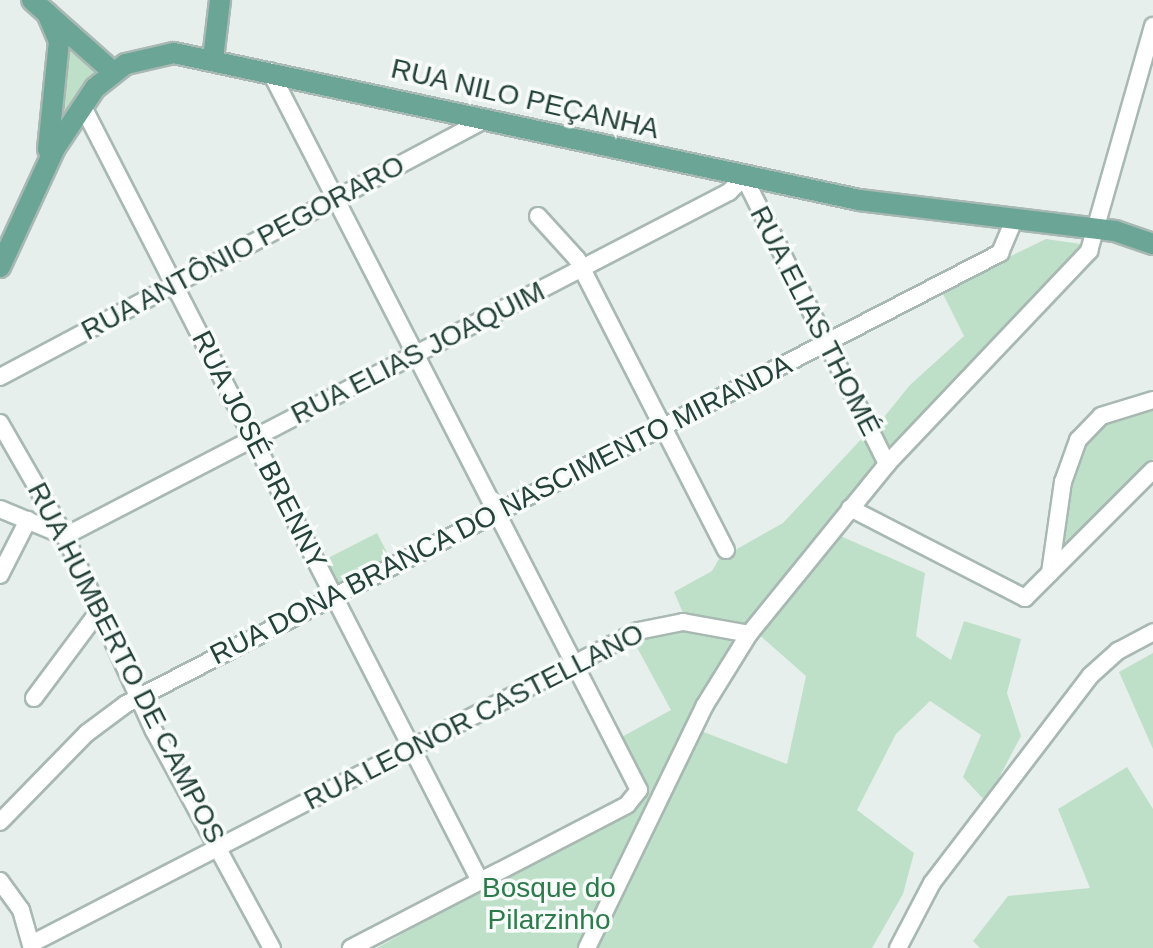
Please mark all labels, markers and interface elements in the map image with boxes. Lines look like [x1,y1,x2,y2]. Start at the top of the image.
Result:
street label: RUA NILO PEÇANHA [387,52,663,146]
street label: RUA ANTÔNIO PEGORARO [74,148,412,348]
street label: RUA ELIAS THOMÉ [742,200,888,442]
street label: RUA ELIAS JOAQUIM [285,274,551,432]
street label: RUA JOSÉ BRENNY [184,325,334,575]
street label: RUA DONA BRANCA DO NASCIMENTO MIRANDA [203,347,799,673]
street label: RUA HUMBERTO DE CAMPOS [20,476,232,850]
street label: RUA LEONOR CASTELLANO [298,616,650,818]
park label: Bosque do Pilarzinho [482,871,616,937]

